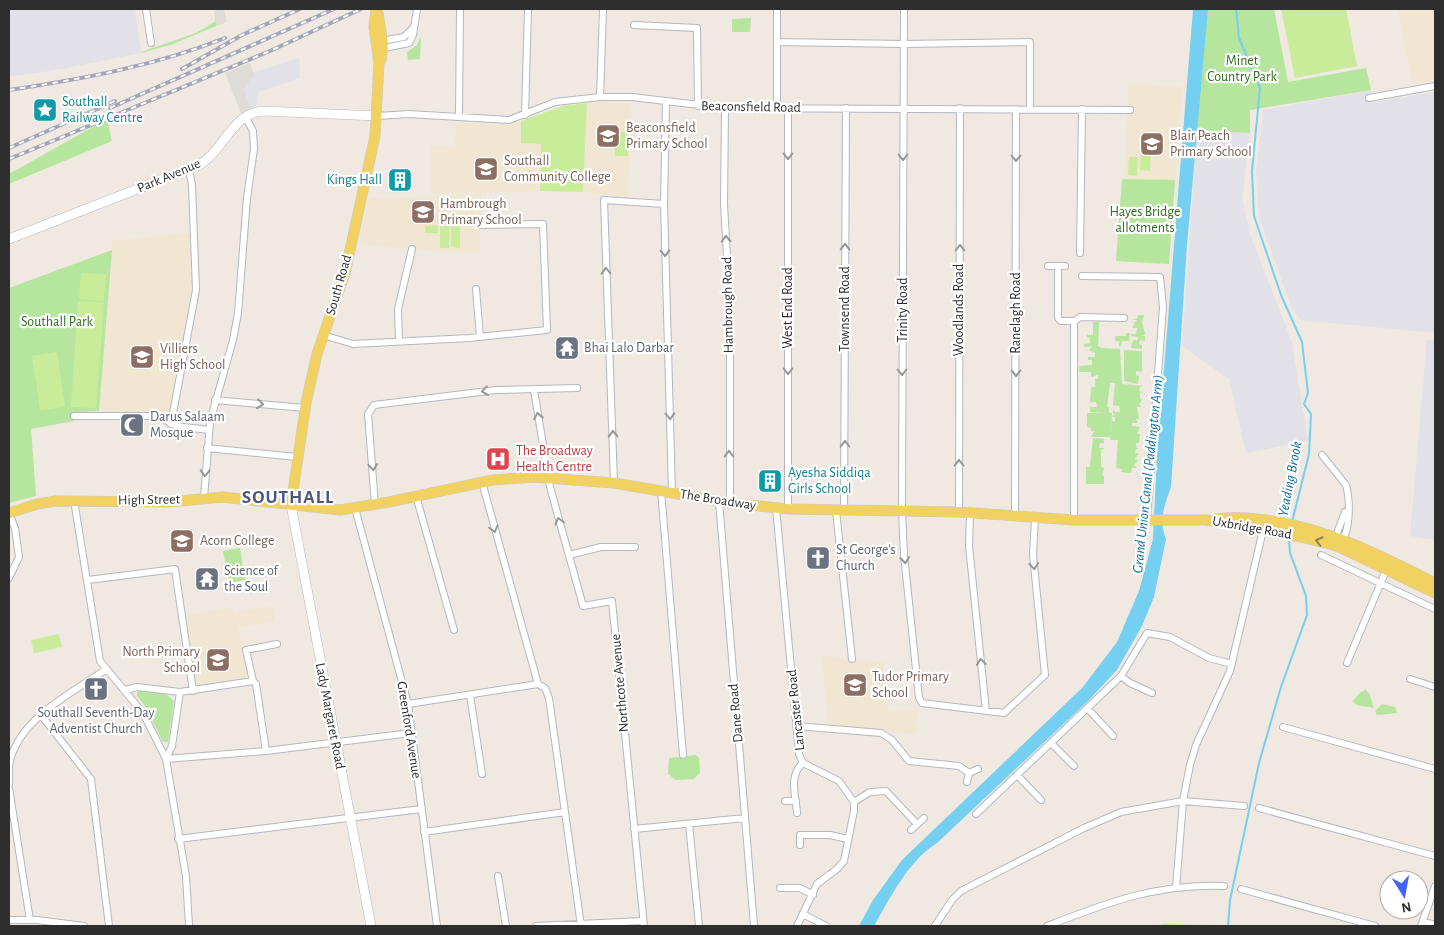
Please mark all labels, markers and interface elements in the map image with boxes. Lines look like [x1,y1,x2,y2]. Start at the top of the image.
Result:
park label: Minet Country Park [1207,54,1277,84]
place label: Southall Railway Centre [62,95,143,125]
place icon: Southall Railway Centre [32,97,58,123]
street label: Beaconsfield Road [701,99,801,115]
place label: Beaconsfield Primary School [626,121,708,151]
school or university icon: Beaconsfield Primary School [595,123,621,149]
place label: Blair Peach Primary School [1170,129,1252,159]
school or university icon: Blair Peach Primary School [1139,131,1165,157]
one-way arrow [783,153,793,161]
place label: Southall Community College [504,154,611,184]
one-way arrow [898,154,908,161]
one-way arrow [1011,154,1021,162]
street label: Park Avenue [135,156,203,196]
school or university icon: Southall Community College [473,156,499,182]
building icon: Kings Hall [387,167,413,193]
place label: Kings Hall [327,173,382,187]
place label: Hambrough Primary School [440,197,522,227]
school or university icon: Hambrough Primary School [410,199,436,225]
park label: Hayes Bridge allotments [1109,205,1181,235]
one-way arrow [721,235,732,243]
one-way arrow [840,243,850,250]
one-way arrow [955,244,965,252]
one-way arrow [660,250,670,257]
street label: South Road [324,253,354,317]
street label: Hambrough Road [720,257,736,353]
street label: Woodlands Road [952,264,966,356]
street label: Townsend Road [838,266,852,352]
one-way arrow [601,267,612,275]
street label: West End Road [781,267,795,349]
street label: Ranelagh Road [1009,272,1023,354]
street label: Trinity Road [896,277,910,343]
park label: Southall Park [21,315,94,329]
temple icon: Bhai Lalo Darbar [554,335,580,361]
place label: Bhai Lalo Darbar [584,341,674,355]
place label: Villiers High School [160,342,226,372]
school or university icon: Villiers High School [129,344,155,370]
one-way arrow [783,368,793,376]
one-way arrow [897,368,907,376]
one-way arrow [1011,369,1021,377]
water label: Grand Union Canal (Paddington Arm) [1130,374,1166,574]
one-way arrow [481,385,489,396]
one-way arrow [256,398,264,409]
place label: Darus Salaam Mosque [150,410,225,440]
mosque icon: Darus Salaam Mosque [119,412,145,438]
one-way arrow [534,412,544,421]
one-way arrow [665,412,675,420]
one-way arrow [607,430,618,438]
one-way arrow [839,440,850,448]
water label: Yeading Brook [1275,440,1305,518]
place label: The Broadway Health Centre [516,444,593,474]
hospital icon: The Broadway Health Centre [485,446,511,472]
one-way arrow [724,450,734,458]
one-way arrow [954,459,964,466]
one-way arrow [367,464,378,472]
place label: Ayesha Siddiqa Girls School [788,466,871,496]
building icon: Ayesha Siddiqa Girls School [757,468,783,494]
one-way arrow [200,469,211,477]
street label: The Broadway [679,487,757,513]
district label: SOUTHALL [242,488,334,507]
street label: High Street [118,492,181,508]
street label: Uxbridge Road [1211,514,1293,542]
one-way arrow [555,517,565,526]
one-way arrow [488,525,499,534]
school or university icon: Acorn College [169,528,195,554]
place label: Acorn College [200,534,274,548]
one-way arrow [1315,536,1324,547]
place label: St George's Church [836,543,896,573]
church icon: St George's Church [805,545,831,571]
one-way arrow [899,556,910,564]
one-way arrow [1028,562,1039,570]
place label: Science of the Soul [224,564,279,594]
temple icon: Science of the Soul [194,566,220,592]
street label: Northcote Avenue [609,633,631,733]
place label: North Primary School [122,645,200,675]
school or university icon: North Primary School [205,647,231,673]
one-way arrow [976,658,987,666]
street label: Lady Margaret Road [313,662,347,770]
street label: Lancaster Road [785,669,807,751]
place label: Tudor Primary School [872,670,949,700]
school or university icon: Tudor Primary School [842,672,868,698]
church icon: Southall Seventh-Day Adventist Church [83,676,109,702]
street label: Greenford Avenue [394,680,424,780]
street label: Dane Road [726,683,746,743]
place label: Southall Seventh-Day Adventist Church [38,706,154,736]
north arrow [1379,870,1429,920]
text: N [1400,899,1412,915]

